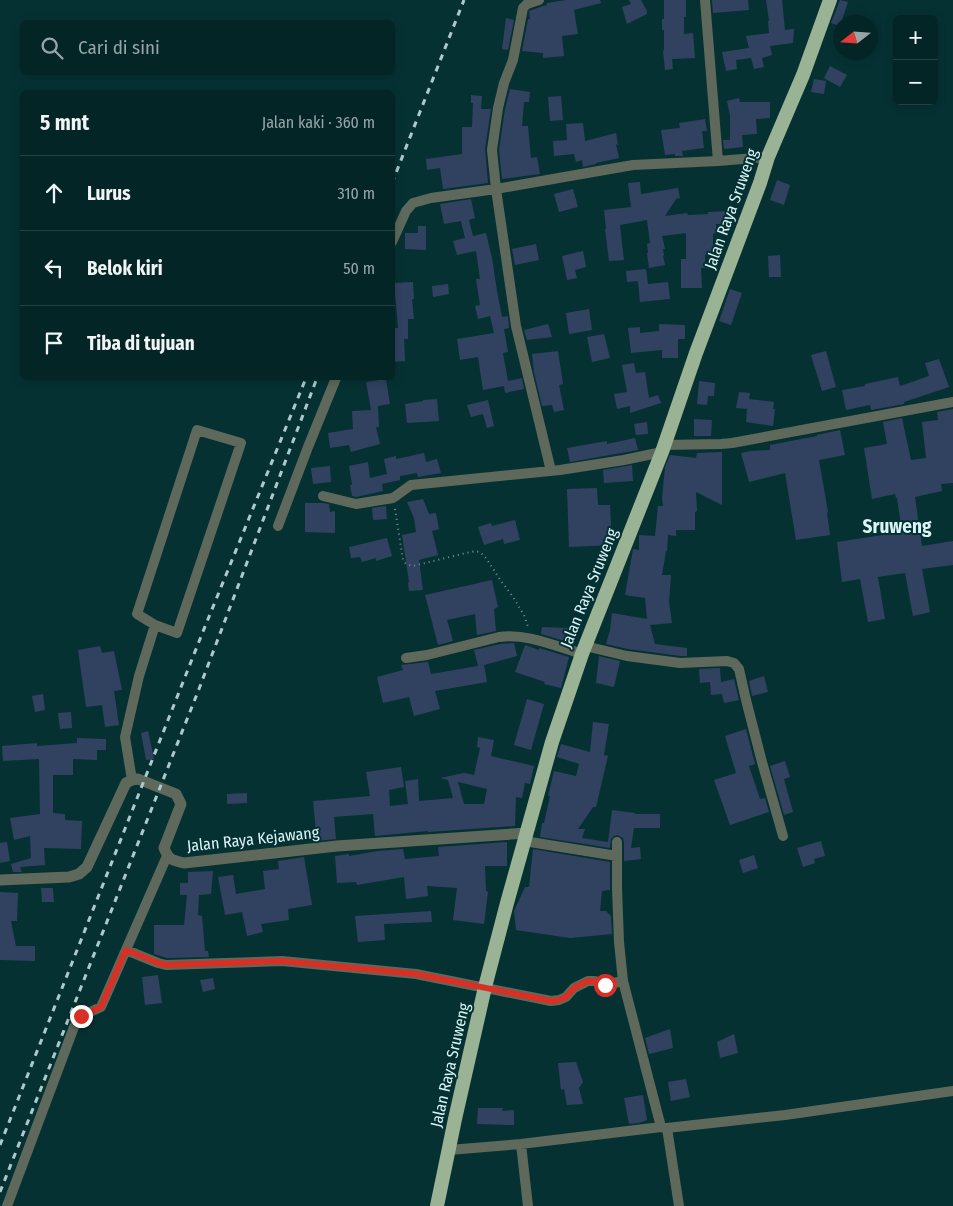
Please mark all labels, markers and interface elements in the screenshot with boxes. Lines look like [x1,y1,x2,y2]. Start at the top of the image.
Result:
north arrow [833,15,878,60]
map controls [893,15,938,105]
button: + [893,15,938,60]
search box [20,20,395,75]
icon: search [38,34,66,62]
text: Cari di sini [78,36,160,59]
button: − [893,60,938,105]
text: 5 mnt [40,110,89,136]
text: Jalan kaki · 360 m [262,113,375,132]
street label: Jalan Raya Sruweng [700,146,762,272]
icon: ahead [40,179,68,207]
text: Lurus [87,182,131,205]
text: 310 m [338,184,375,203]
icon: left [40,254,68,282]
text: Belok kiri [87,257,163,280]
text: 50 m [343,259,375,278]
icon: arrive [40,329,68,357]
text: Tiba di tujuan [87,332,195,355]
district label: Sruweng [863,515,932,538]
street label: Jalan Raya Sruweng [556,525,622,650]
street label: Jalan Raya Kejawang [186,823,321,855]
route start [594,974,617,997]
street label: Jalan Raya Sruweng [426,1000,474,1129]
route end [70,1005,93,1028]

